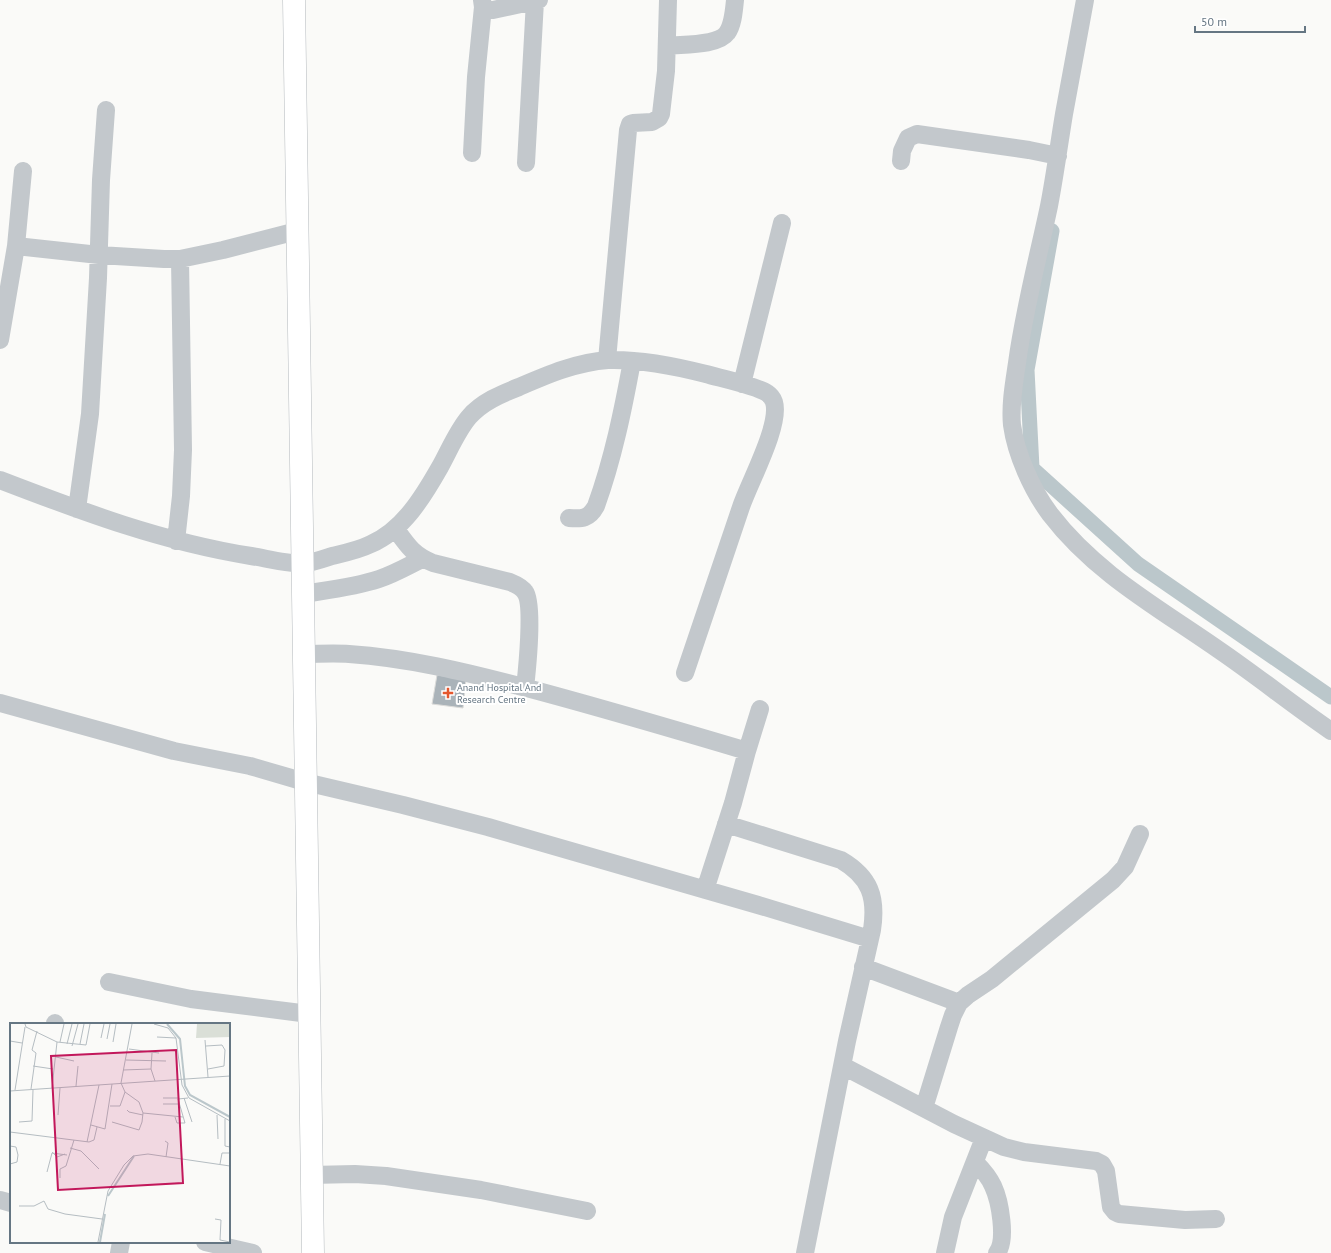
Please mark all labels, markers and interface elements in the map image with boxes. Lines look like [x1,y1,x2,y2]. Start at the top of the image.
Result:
scale bar [1195,8,1305,34]
text: 50 m [1201,14,1227,29]
place label: Anand Hospital And Research Centre [457,681,542,706]
marker: Anand Hospital And Research Centre [442,687,454,699]
inset map [10,1023,230,1243]

